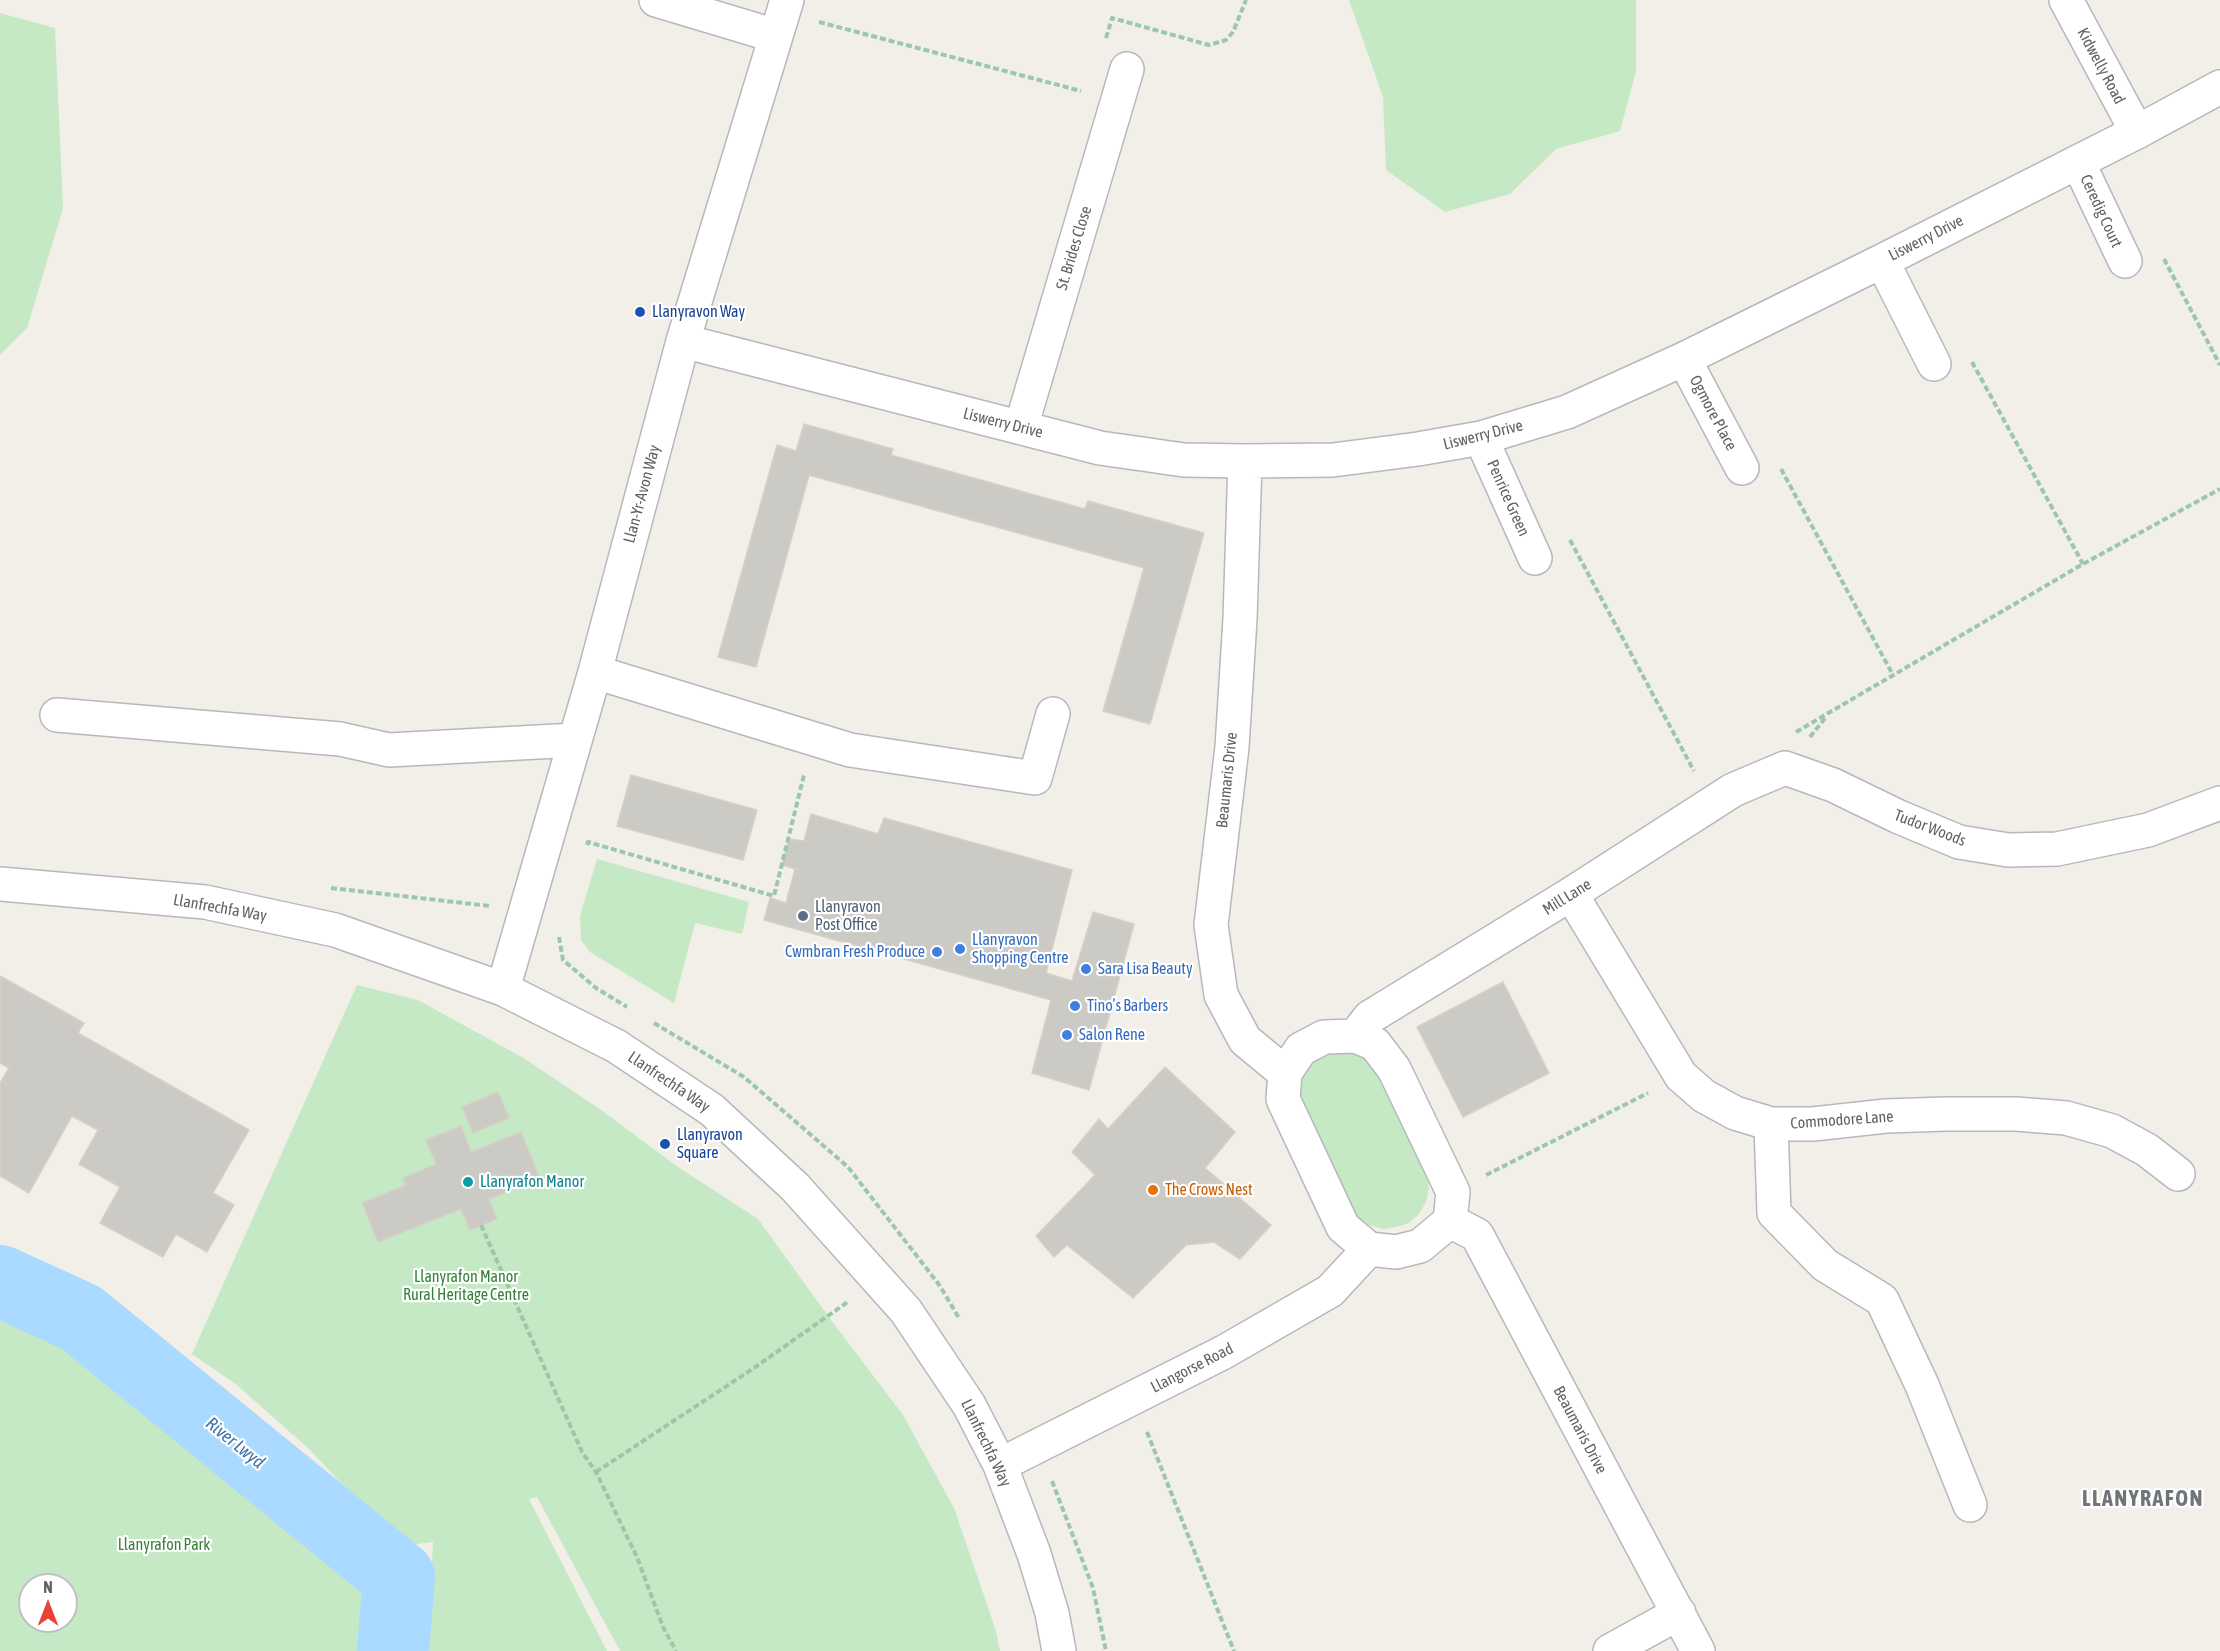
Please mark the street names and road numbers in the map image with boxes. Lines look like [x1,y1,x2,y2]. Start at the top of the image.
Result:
street label: Kidwelly Road [2073,25,2129,107]
street label: Ceredig Court [2076,171,2126,251]
street label: St. Brides Close [1052,204,1096,292]
street label: Liswerry Drive [1885,211,1967,265]
street label: Ogmore Place [1685,372,1741,454]
street label: Liswerry Drive [961,404,1045,442]
street label: Liswerry Drive [1441,416,1525,454]
street label: Llan-Yr-Avon Way [620,443,664,545]
street label: Penrice Green [1483,457,1533,539]
street label: Beaumaris Drive [1212,731,1242,829]
street label: Tudor Woods [1891,806,1969,850]
street label: Mill Lane [1539,875,1595,919]
street label: Llanfrechfa Way [172,890,268,926]
street label: Llanfrechfa Way [624,1048,714,1116]
street label: Commodore Lane [1790,1107,1894,1133]
street label: Llangorse Road [1148,1339,1236,1397]
street label: Beaumaris Drive [1549,1383,1611,1477]
street label: Llanfrechfa Way [957,1396,1015,1490]

